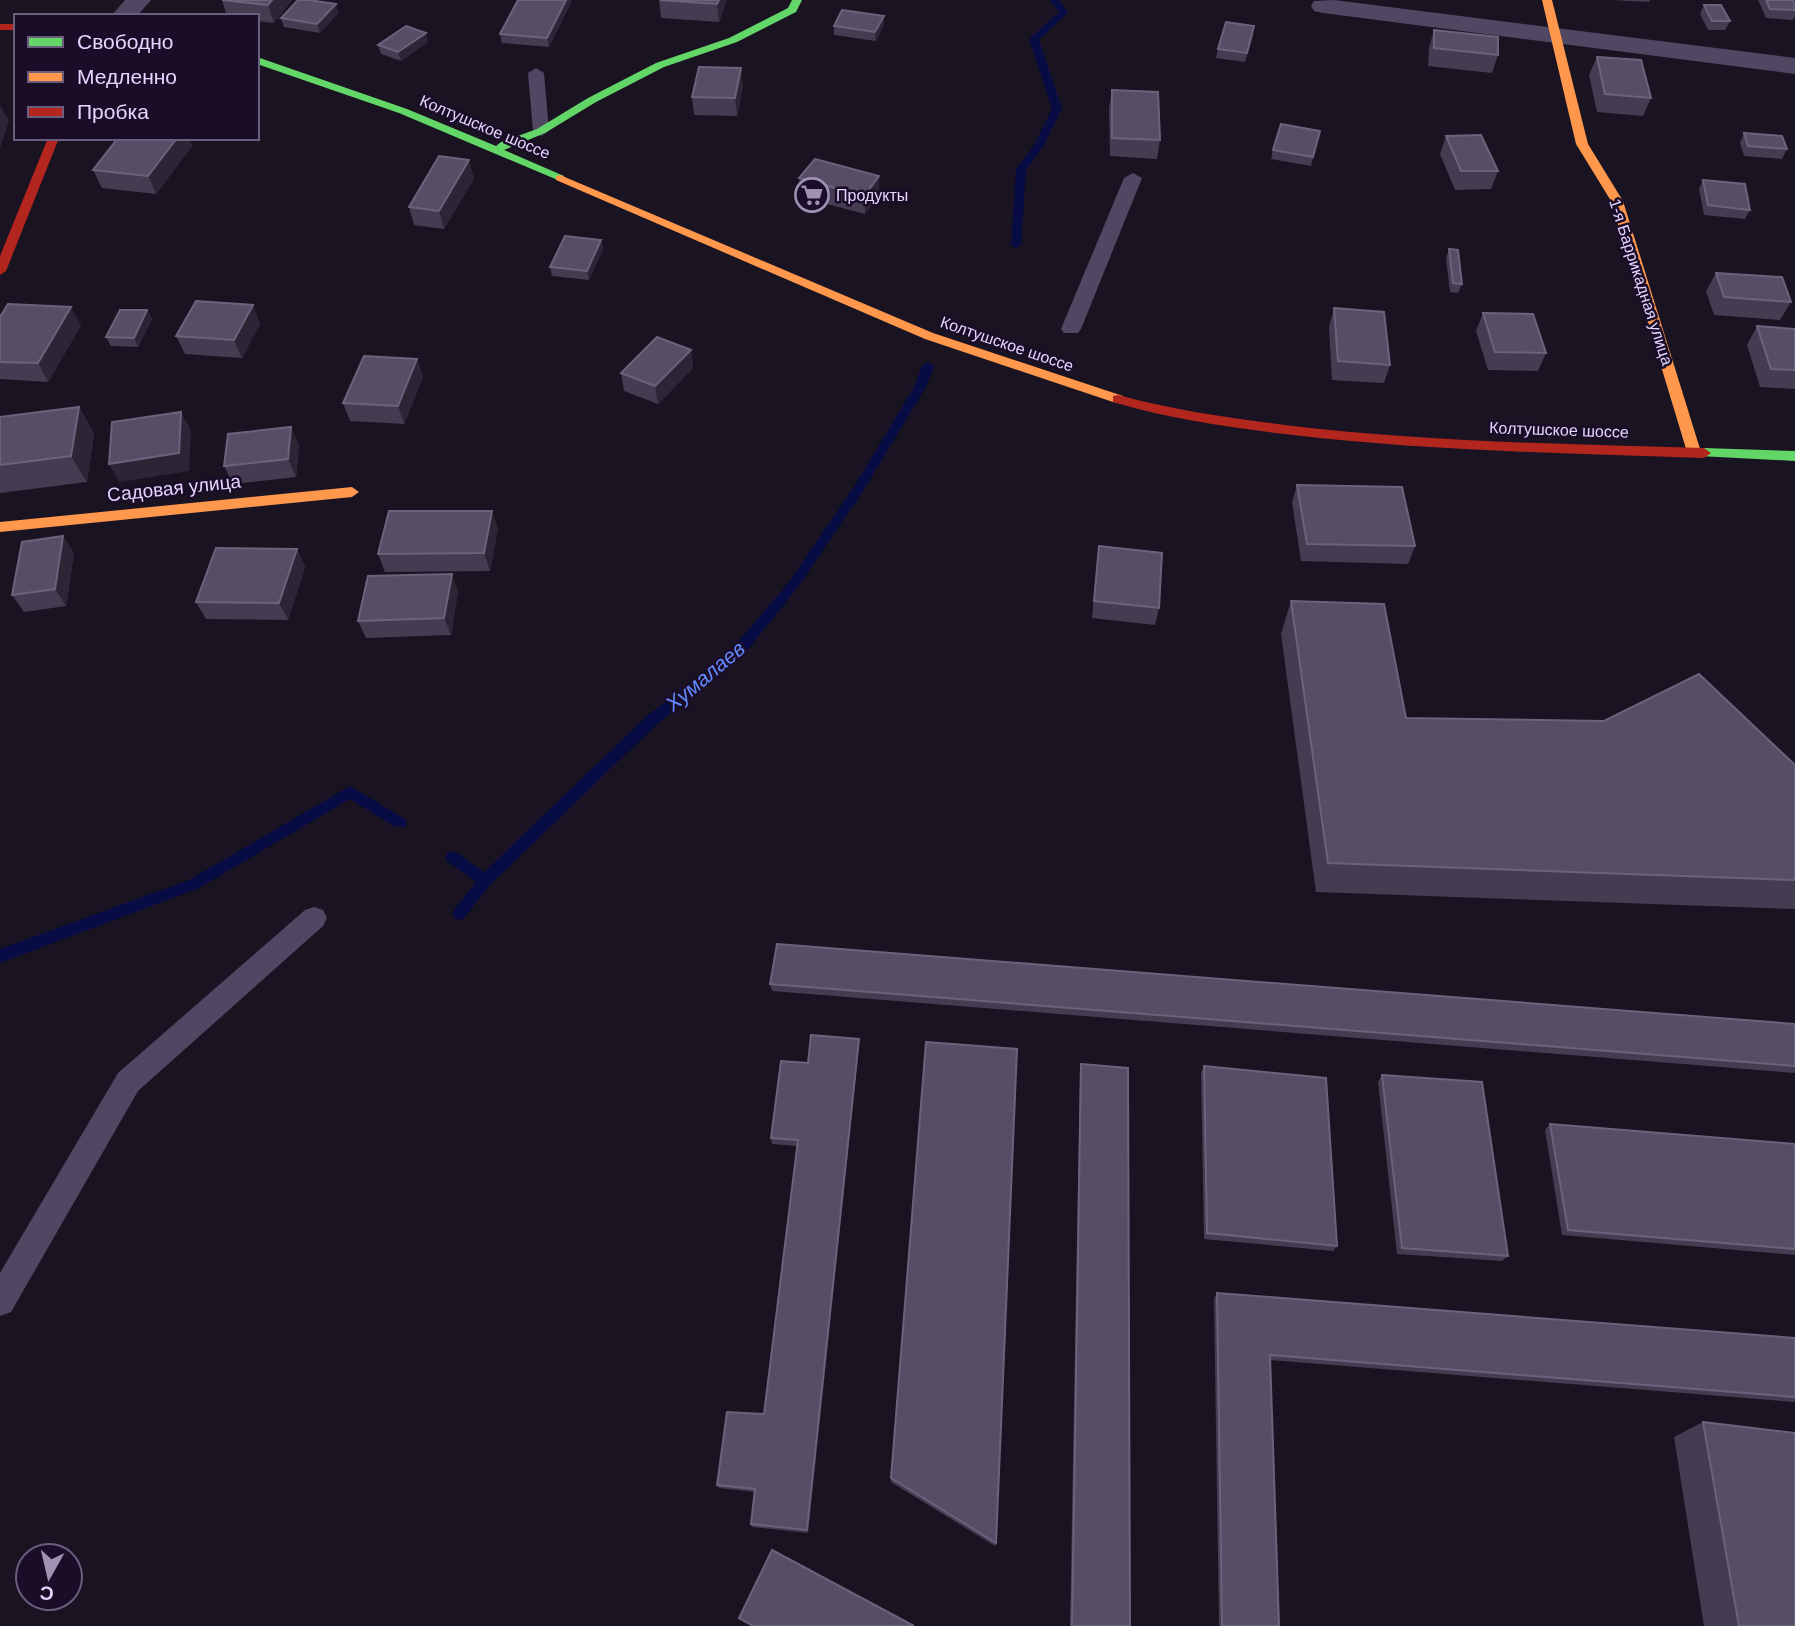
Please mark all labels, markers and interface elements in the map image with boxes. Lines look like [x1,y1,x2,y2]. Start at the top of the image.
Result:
legend [14,14,259,140]
text: Свободно [77,30,174,53]
text: Медленно [77,65,177,88]
street label: Колтушское шоссе [417,92,553,162]
text: Пробка [77,100,149,123]
supermarket icon: Продукты [793,176,831,214]
place label: Продукты [836,187,908,204]
street label: 1-я Баррикадная улица [1606,197,1676,367]
street label: Колтушское шоссе [938,313,1076,375]
street label: Колтушское шоссе [1489,419,1629,441]
street label: Садовая улица [106,470,242,505]
water label: Хумалаев [660,636,749,716]
north arrow [14,1542,84,1612]
text: С [38,1582,55,1605]

